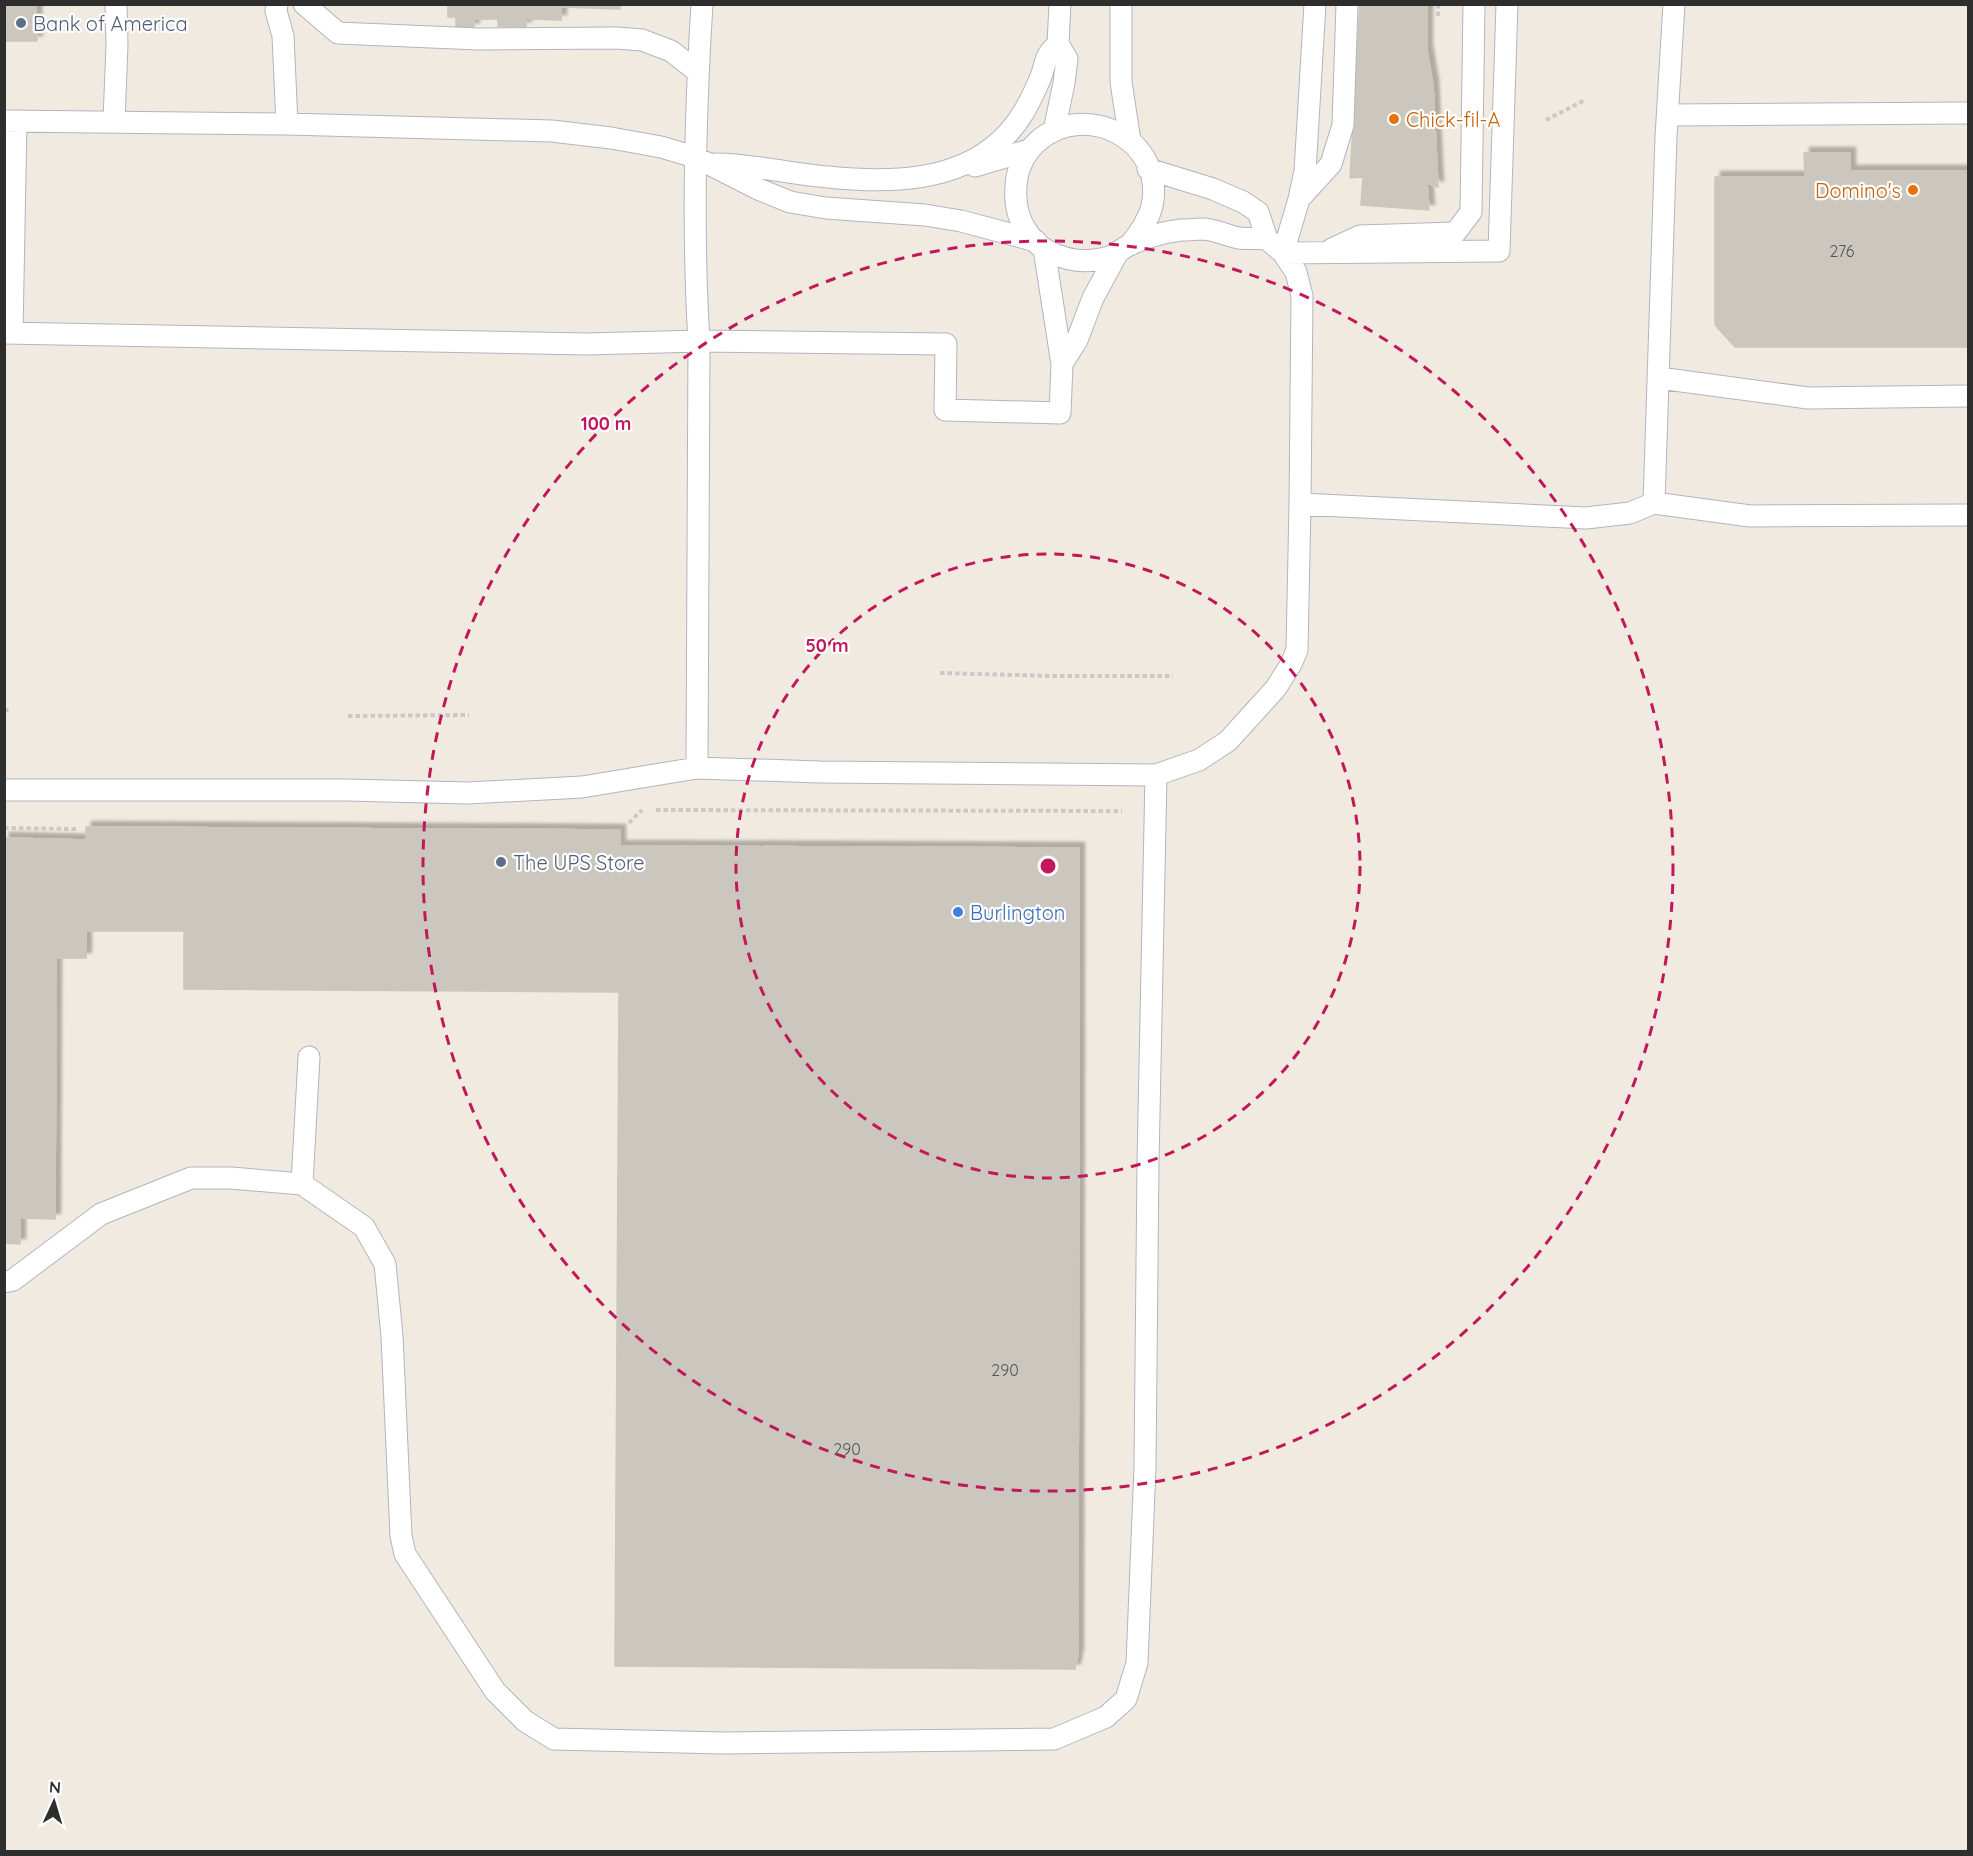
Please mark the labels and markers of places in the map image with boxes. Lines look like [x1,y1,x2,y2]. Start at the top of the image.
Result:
place label: Bank of America [33,11,188,36]
marker: Bank of America [14,16,28,30]
place label: Chick-fil-A [1406,107,1500,132]
marker: Chick-fil-A [1387,112,1401,126]
place label: Domino's [1815,178,1901,203]
marker: Domino's [1906,183,1920,197]
place label: The UPS Store [513,850,645,875]
marker: The UPS Store [494,855,508,869]
centre of rings [1038,856,1058,876]
place label: Burlington [970,900,1065,925]
marker: Burlington [951,905,965,919]

